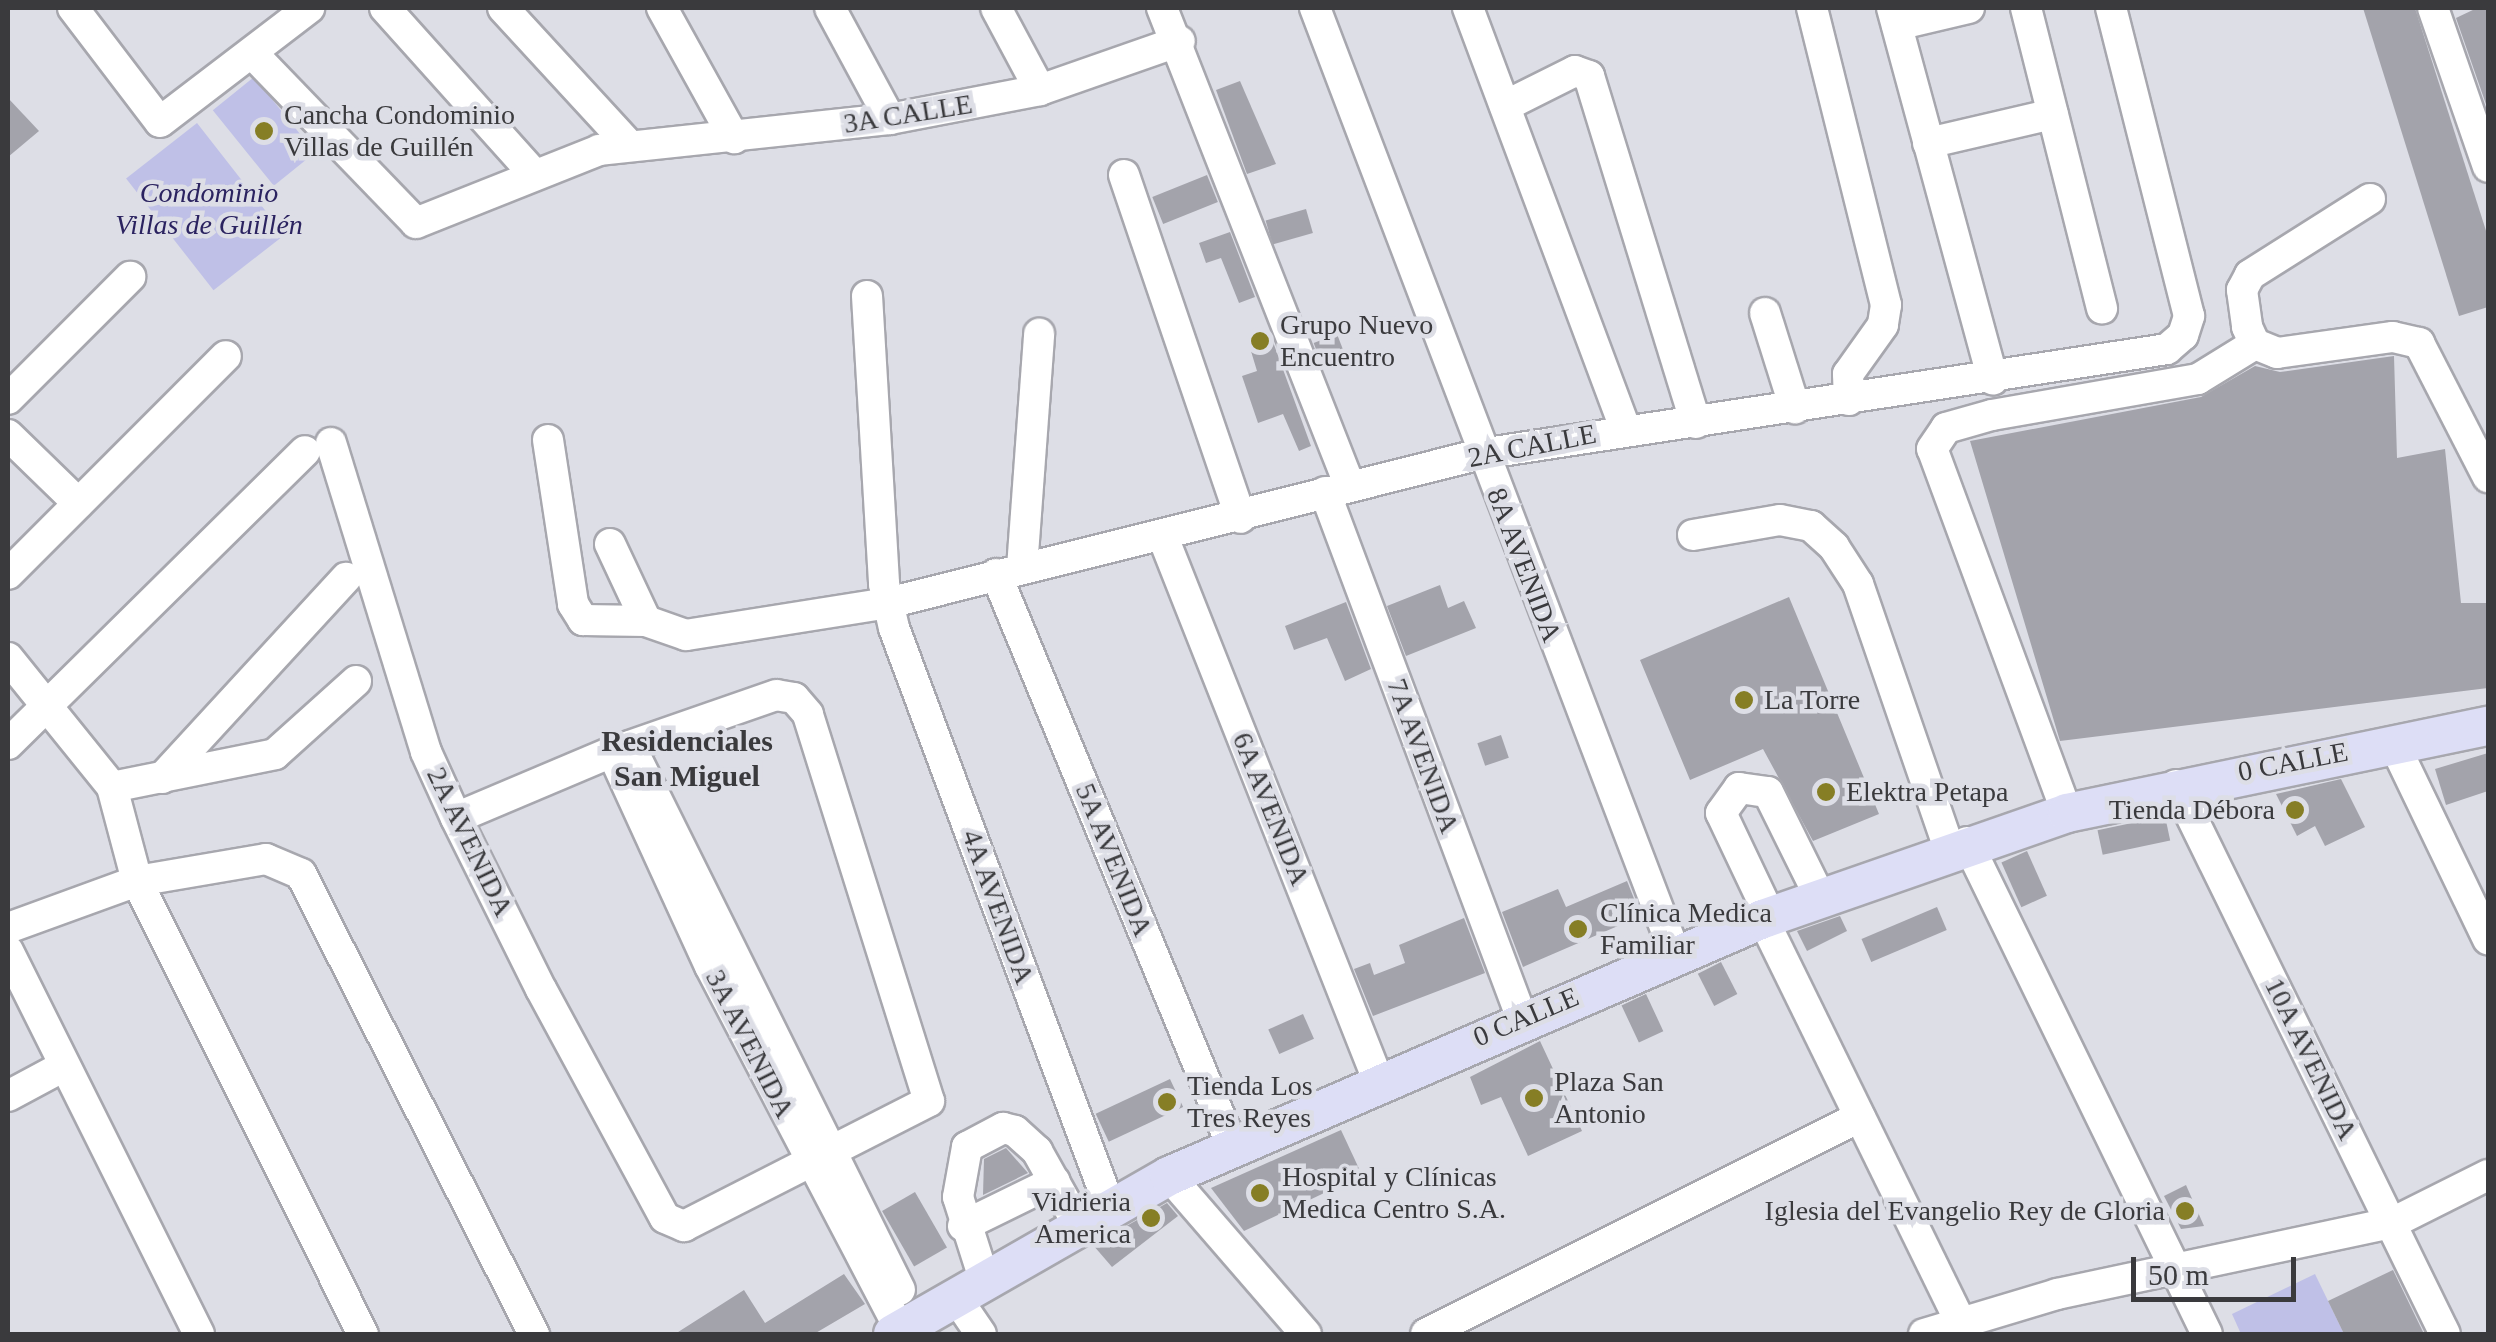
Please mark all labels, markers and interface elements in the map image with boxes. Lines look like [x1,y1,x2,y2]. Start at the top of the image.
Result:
street label: 3A CALLE [840,87,976,141]
place label: Cancha Condominio Villas de Guillén [284,98,515,164]
marker: Cancha Condominio Villas de Guillén [253,120,275,142]
park label: Condominio Villas de Guillén [115,176,303,242]
place label: Grupo Nuevo Encuentro [1280,308,1433,374]
marker: Grupo Nuevo Encuentro [1249,330,1271,352]
street label: 2A CALLE [1464,417,1600,475]
street label: 8A AVENIDA [1479,482,1569,648]
street label: 7A AVENIDA [1379,673,1467,839]
place label: La Torre [1764,683,1861,717]
marker: La Torre [1733,689,1755,711]
district label: Residenciales San Miguel [601,723,773,794]
street label: 6A AVENIDA [1224,726,1318,892]
street label: 0 CALLE [2235,735,2351,789]
street label: 2A AVENIDA [419,760,521,924]
place label: Elektra Petapa [1846,775,2008,809]
street label: 5A AVENIDA [1067,777,1161,943]
marker: Elektra Petapa [1815,781,1837,803]
place label: Tienda Débora [2109,793,2275,827]
marker: Tienda Débora [2284,799,2306,821]
street label: 4A AVENIDA [954,824,1042,990]
place label: Clínica Medica Familiar [1600,896,1772,962]
marker: Clínica Medica Familiar [1565,916,1591,942]
street label: 3A AVENIDA [698,963,802,1125]
street label: 10A AVENIDA [2257,971,2365,1147]
street label: 0 CALLE [1468,980,1584,1054]
place label: Plaza San Antonio [1554,1065,1664,1131]
place label: Tienda Los Tres Reyes [1187,1069,1313,1135]
marker: Plaza San Antonio [1523,1087,1545,1109]
marker: Tienda Los Tres Reyes [1156,1091,1178,1113]
place label: Hospital y Clínicas Medica Centro S.A. [1282,1160,1506,1226]
marker: Hospital y Clínicas Medica Centro S.A. [1247,1180,1273,1206]
place label: Vidrieria America [1032,1185,1131,1251]
place label: Iglesia del Evangelio Rey de Gloria [1765,1194,2165,1228]
marker: Iglesia del Evangelio Rey de Gloria [2174,1200,2196,1222]
marker: Vidrieria America [1140,1207,1162,1229]
scale bar [2136,1237,2301,1299]
text: 50 m [2148,1258,2209,1291]

